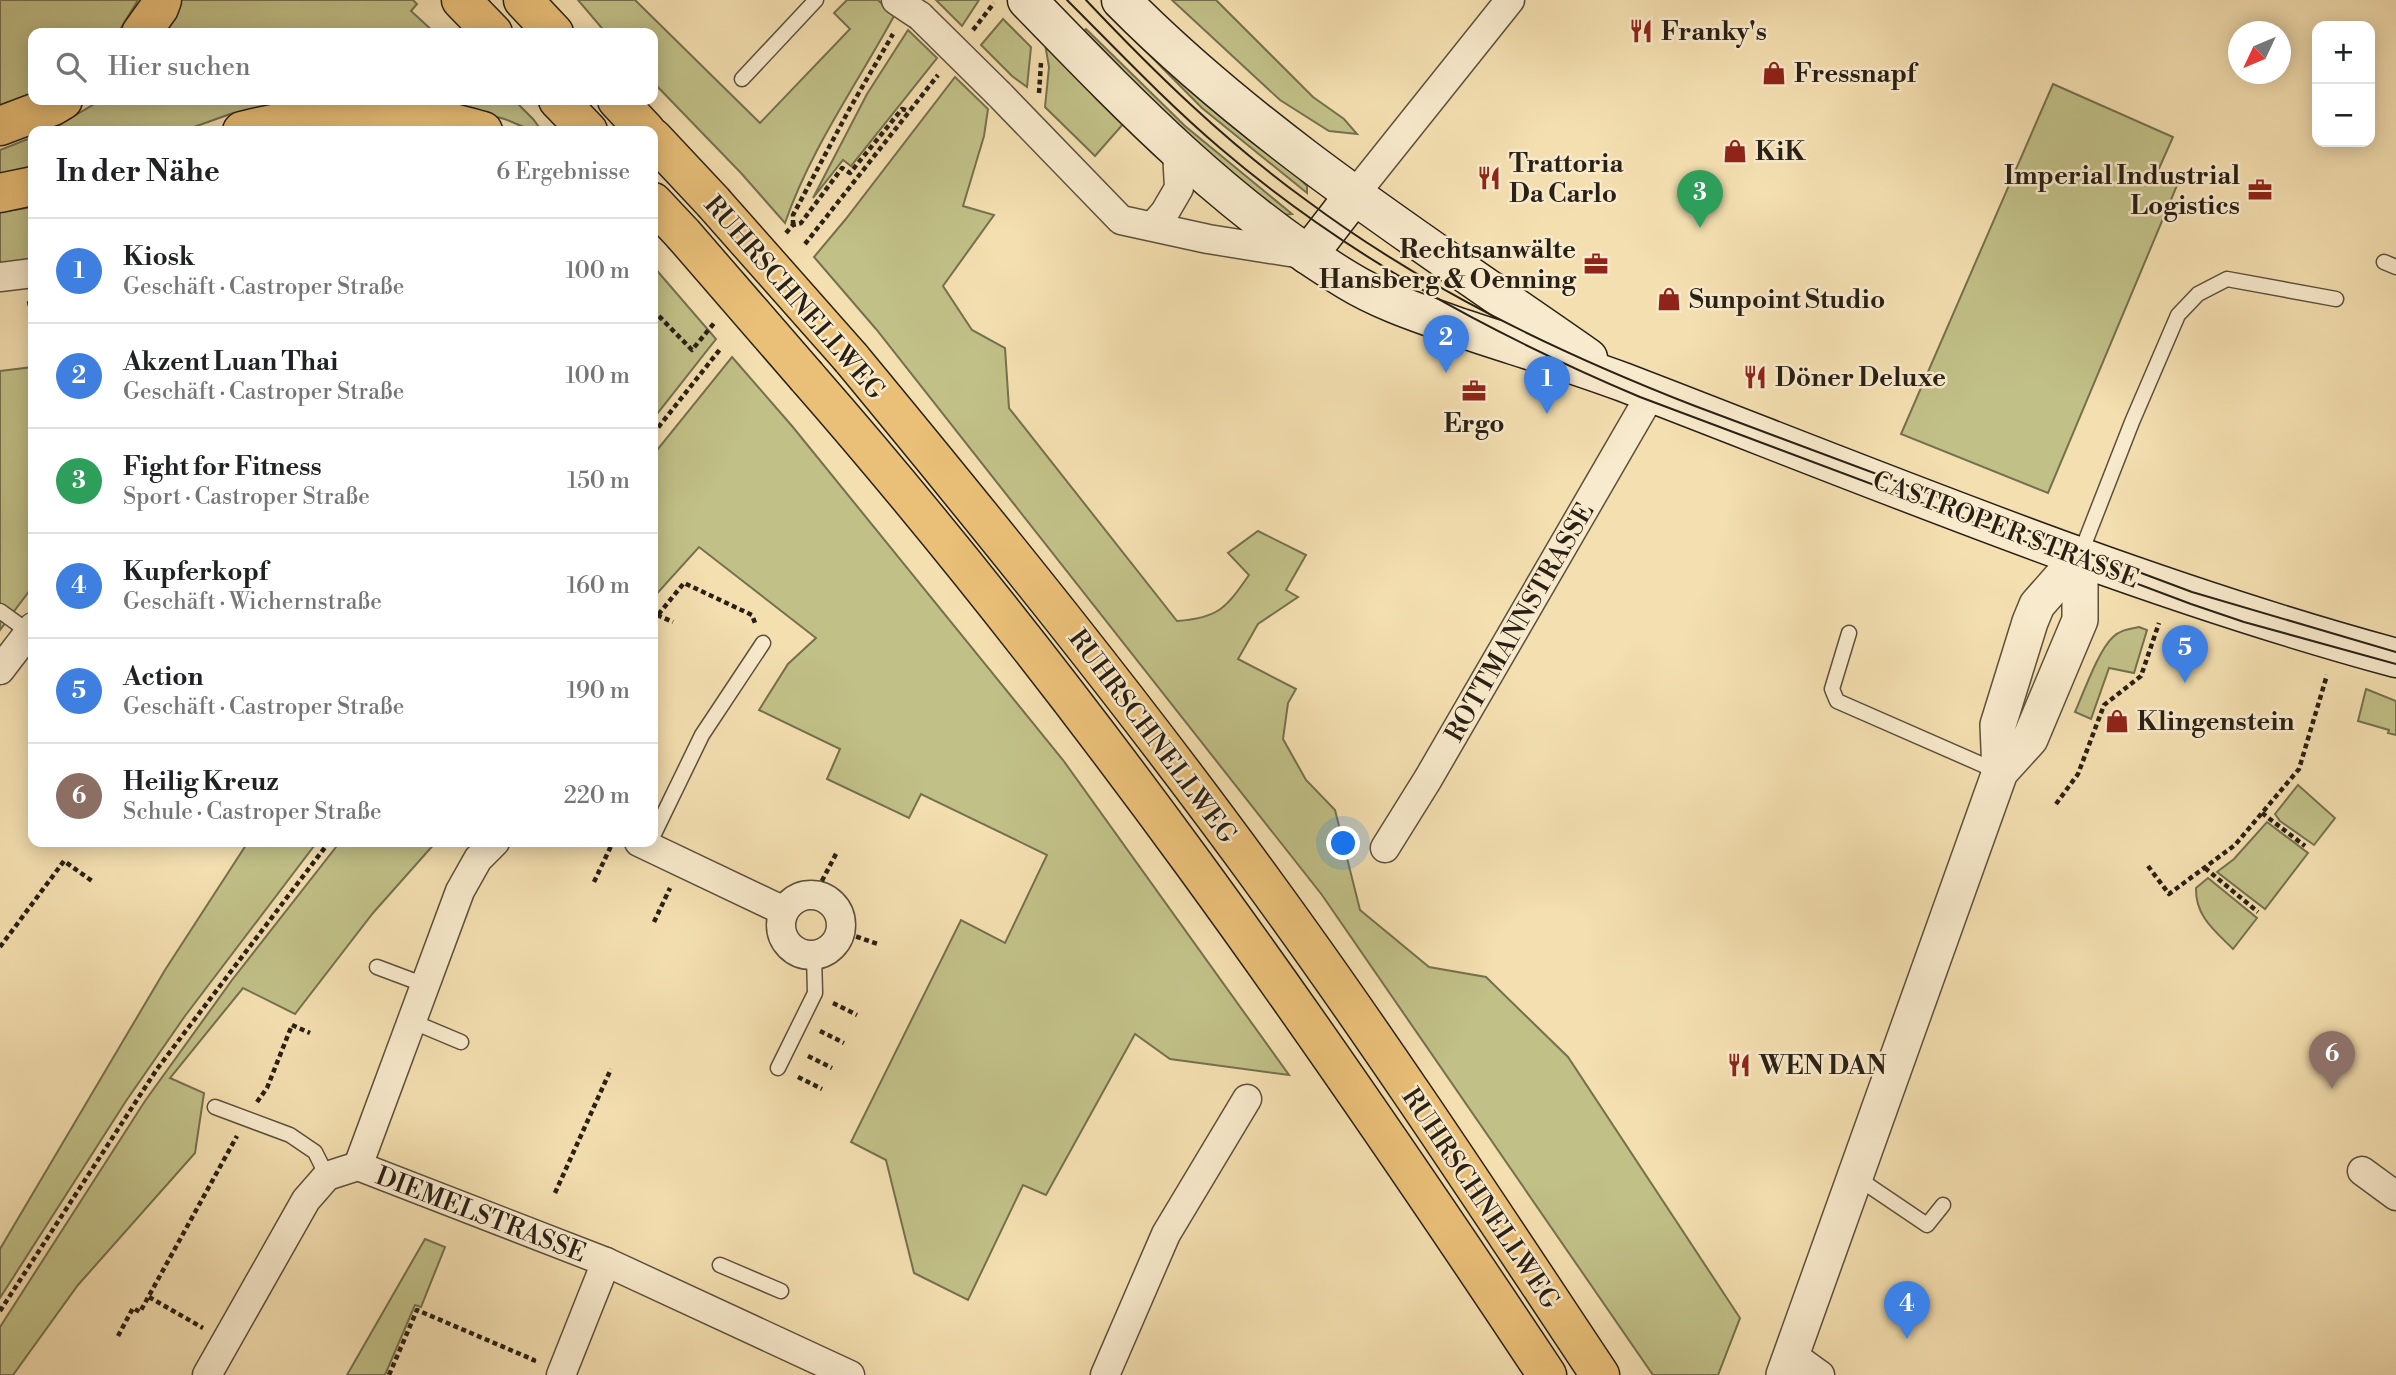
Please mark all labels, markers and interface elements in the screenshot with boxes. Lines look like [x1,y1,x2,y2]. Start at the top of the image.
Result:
place label: Franky's [1661,16,1767,48]
restaurant icon: Franky's [1627,17,1655,45]
north arrow [2228,21,2291,84]
map controls [2312,21,2375,147]
button: + [2312,21,2375,84]
search box [28,28,658,105]
icon: search [52,48,90,86]
text: Hier suchen [108,51,250,83]
place label: Fressnapf [1794,58,1919,90]
shop icon: Fressnapf [1760,59,1788,87]
button: − [2312,84,2375,147]
place label: KiK [1755,136,1806,168]
shop icon: KiK [1721,137,1749,165]
place label: Trattoria Da Carlo [1509,148,1624,210]
text: In der Nähe [56,153,220,191]
text: 6 Ergebnisse [496,158,630,186]
place label: Imperial Industrial Logistics [2004,160,2240,222]
restaurant icon: Trattoria Da Carlo [1475,164,1503,192]
pin: 3 [1677,170,1723,228]
office icon: Imperial Industrial Logistics [2246,176,2274,204]
street label: RUHRSCHNELLWEG [697,189,892,406]
place label: Rechtsanwälte Hansberg & Oenning [1319,234,1577,296]
text: Kiosk [123,241,195,273]
office icon: Rechtsanwälte Hansberg & Oenning [1582,250,1610,278]
text: 1 [73,257,85,285]
text: 100 m [565,257,630,285]
text: Geschäft · Castroper Straße [123,273,404,301]
place label: Sunpoint Studio [1689,284,1885,316]
shop icon: Sunpoint Studio [1655,285,1683,313]
pin: 2 [1423,315,1469,373]
text: Akzent Luan Thai [123,346,338,378]
pin: 1 [1524,356,1570,414]
text: 2 [72,362,86,390]
text: 100 m [565,362,630,390]
place label: Döner Deluxe [1775,362,1946,394]
restaurant icon: Döner Deluxe [1741,363,1769,391]
office icon: Ergo [1460,377,1488,405]
text: Geschäft · Castroper Straße [123,378,404,406]
place label: Ergo [1443,408,1505,440]
text: Fight for Fitness [123,451,322,483]
street label: CASTROPER STRASSE [1868,464,2143,596]
text: 3 [72,467,86,495]
text: 150 m [567,467,630,495]
text: Sport · Castroper Straße [123,483,370,511]
street label: ROTTMANNSTRASSE [1438,497,1601,748]
text: Kupferkopf [123,556,268,588]
text: 4 [71,572,87,600]
text: 160 m [567,572,630,600]
text: Geschäft · Wichernstraße [123,588,382,616]
street label: RUHRSCHNELLWEG [1061,623,1243,850]
pin: 5 [2162,625,2208,683]
text: Action [123,661,203,693]
text: 5 [72,677,86,705]
text: 190 m [567,677,630,705]
text: Geschäft · Castroper Straße [123,693,404,721]
place label: Klingenstein [2137,706,2294,738]
shop icon: Klingenstein [2103,707,2131,735]
text: Heilig Kreuz [123,766,279,798]
text: 6 [72,782,86,810]
text: 220 m [564,782,630,810]
text: Schule · Castroper Straße [123,798,382,826]
your location [1326,826,1360,860]
pin: 6 [2309,1031,2355,1089]
place label: WEN DAN [1758,1050,1887,1082]
restaurant icon: WEN DAN [1725,1051,1753,1079]
street label: RUHRSCHNELLWEG [1394,1082,1566,1315]
street label: DIEMELSTRASSE [371,1160,590,1270]
pin: 4 [1884,1281,1930,1339]

